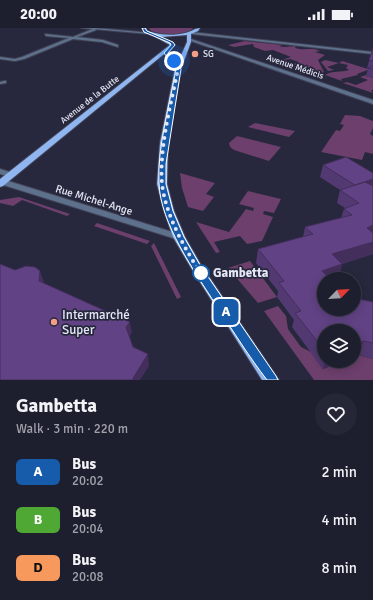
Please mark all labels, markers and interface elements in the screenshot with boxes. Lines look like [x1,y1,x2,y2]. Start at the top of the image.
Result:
text: 20:00 [20,5,57,23]
marker: SG [190,49,200,59]
place label: SG [203,49,214,60]
your location [164,51,184,71]
street label: Avenue Médicis [265,52,325,82]
street label: Avenue de la Butte [58,73,122,126]
street label: Rue Michel-Ange [54,182,134,218]
marker: Gambetta [192,264,210,282]
place label: Gambetta [213,265,269,281]
north arrow [317,272,361,316]
map controls [317,272,361,368]
line badge: A [213,299,239,325]
text: A [222,303,230,320]
place label: Intermarché Super [62,307,130,338]
marker: Intermarché Super [49,317,59,327]
button: layers [317,324,361,368]
button: heart [315,393,357,435]
text: Gambetta [16,394,97,418]
text: Walk · 3 min · 220 m [16,421,128,437]
text: Bus [72,455,96,473]
text: A [34,463,42,480]
text: 2 min [321,463,357,481]
text: 20:02 [72,473,104,489]
text: Bus [72,503,96,521]
text: B [34,511,42,528]
text: 4 min [321,511,357,529]
text: 20:04 [72,521,104,537]
text: Bus [72,551,96,569]
text: D [33,559,43,576]
text: 8 min [321,559,357,577]
text: 20:08 [72,569,104,585]

